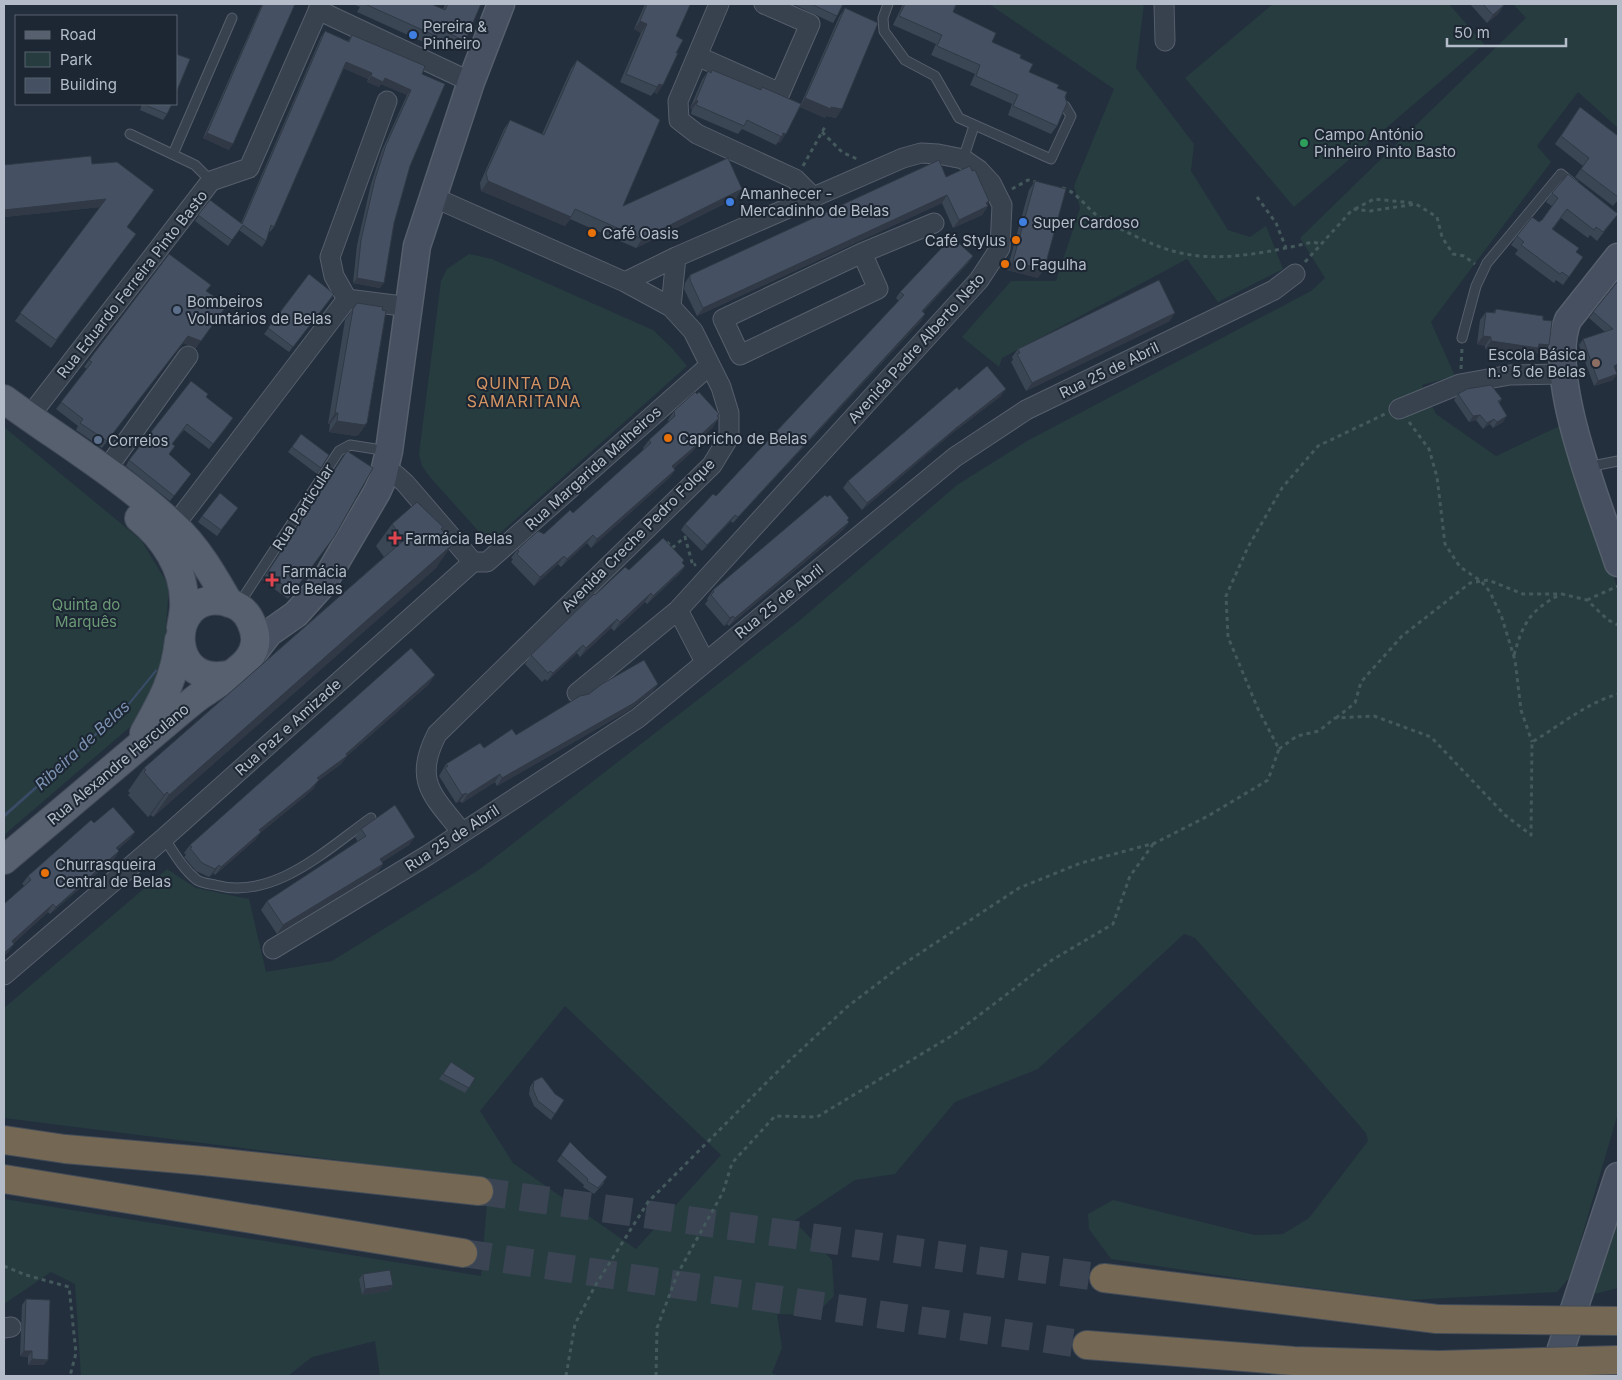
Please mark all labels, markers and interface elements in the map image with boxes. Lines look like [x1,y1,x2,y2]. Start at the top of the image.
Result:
legend [15,15,178,105]
scale bar [1447,15,1566,47]
place label: Pereira & Pinheiro [423,17,487,53]
text: 50 m [1454,23,1490,42]
text: Road [60,25,96,44]
marker: Pereira & Pinheiro [407,29,419,41]
text: Park [60,50,93,69]
text: Building [60,75,117,94]
place label: Campo António Pinheiro Pinto Basto [1314,125,1456,161]
marker: Campo António Pinheiro Pinto Basto [1298,137,1310,149]
place label: Amanhecer - Mercadinho de Belas [740,184,889,220]
street label: Rua Eduardo Ferreira Pinto Basto [53,186,211,382]
marker: Amanhecer - Mercadinho de Belas [724,196,736,208]
place label: Super Cardoso [1033,213,1139,232]
marker: Super Cardoso [1017,216,1029,228]
place label: Café Oasis [602,224,679,243]
marker: Café Oasis [586,227,598,239]
place label: Café Stylus [925,231,1006,250]
marker: Café Stylus [1010,234,1022,246]
place label: O Fagulha [1015,255,1087,274]
marker: O Fagulha [999,258,1011,270]
street label: Avenida Padre Alberto Neto [843,269,989,427]
place label: Bombeiros Voluntários de Belas [187,292,332,328]
marker: Bombeiros Voluntários de Belas [171,304,183,316]
street label: Rua 25 de Abril [1056,338,1162,402]
place label: Escola Básica n.º 5 de Belas [1488,345,1586,381]
marker: Escola Básica n.º 5 de Belas [1590,357,1602,369]
district label: QUINTA DA SAMARITANA [467,373,581,411]
street label: Rua Margarida Malheiros [521,402,665,534]
place label: Capricho de Belas [678,429,807,448]
place label: Correios [108,431,169,450]
marker: Capricho de Belas [662,432,674,444]
marker: Correios [92,434,104,446]
street label: Avenida Creche Pedro Folque [557,454,719,616]
street label: Rua Particular [268,460,338,554]
place label: Farmácia Belas [405,529,513,548]
marker: Farmácia Belas [389,532,401,544]
street label: Rua 25 de Abril [731,559,827,643]
place label: Farmácia de Belas [282,562,347,598]
marker: Farmácia de Belas [266,574,278,586]
park label: Quinta do Marquês [52,595,120,631]
street label: Rua Paz e Amizade [231,674,345,780]
water label: Ribeira de Belas [30,696,134,794]
street label: Rua Alexandre Herculano [43,699,193,829]
street label: Rua 25 de Abril [401,800,503,876]
place label: Churrasqueira Central de Belas [55,855,171,891]
marker: Churrasqueira Central de Belas [39,867,51,879]

